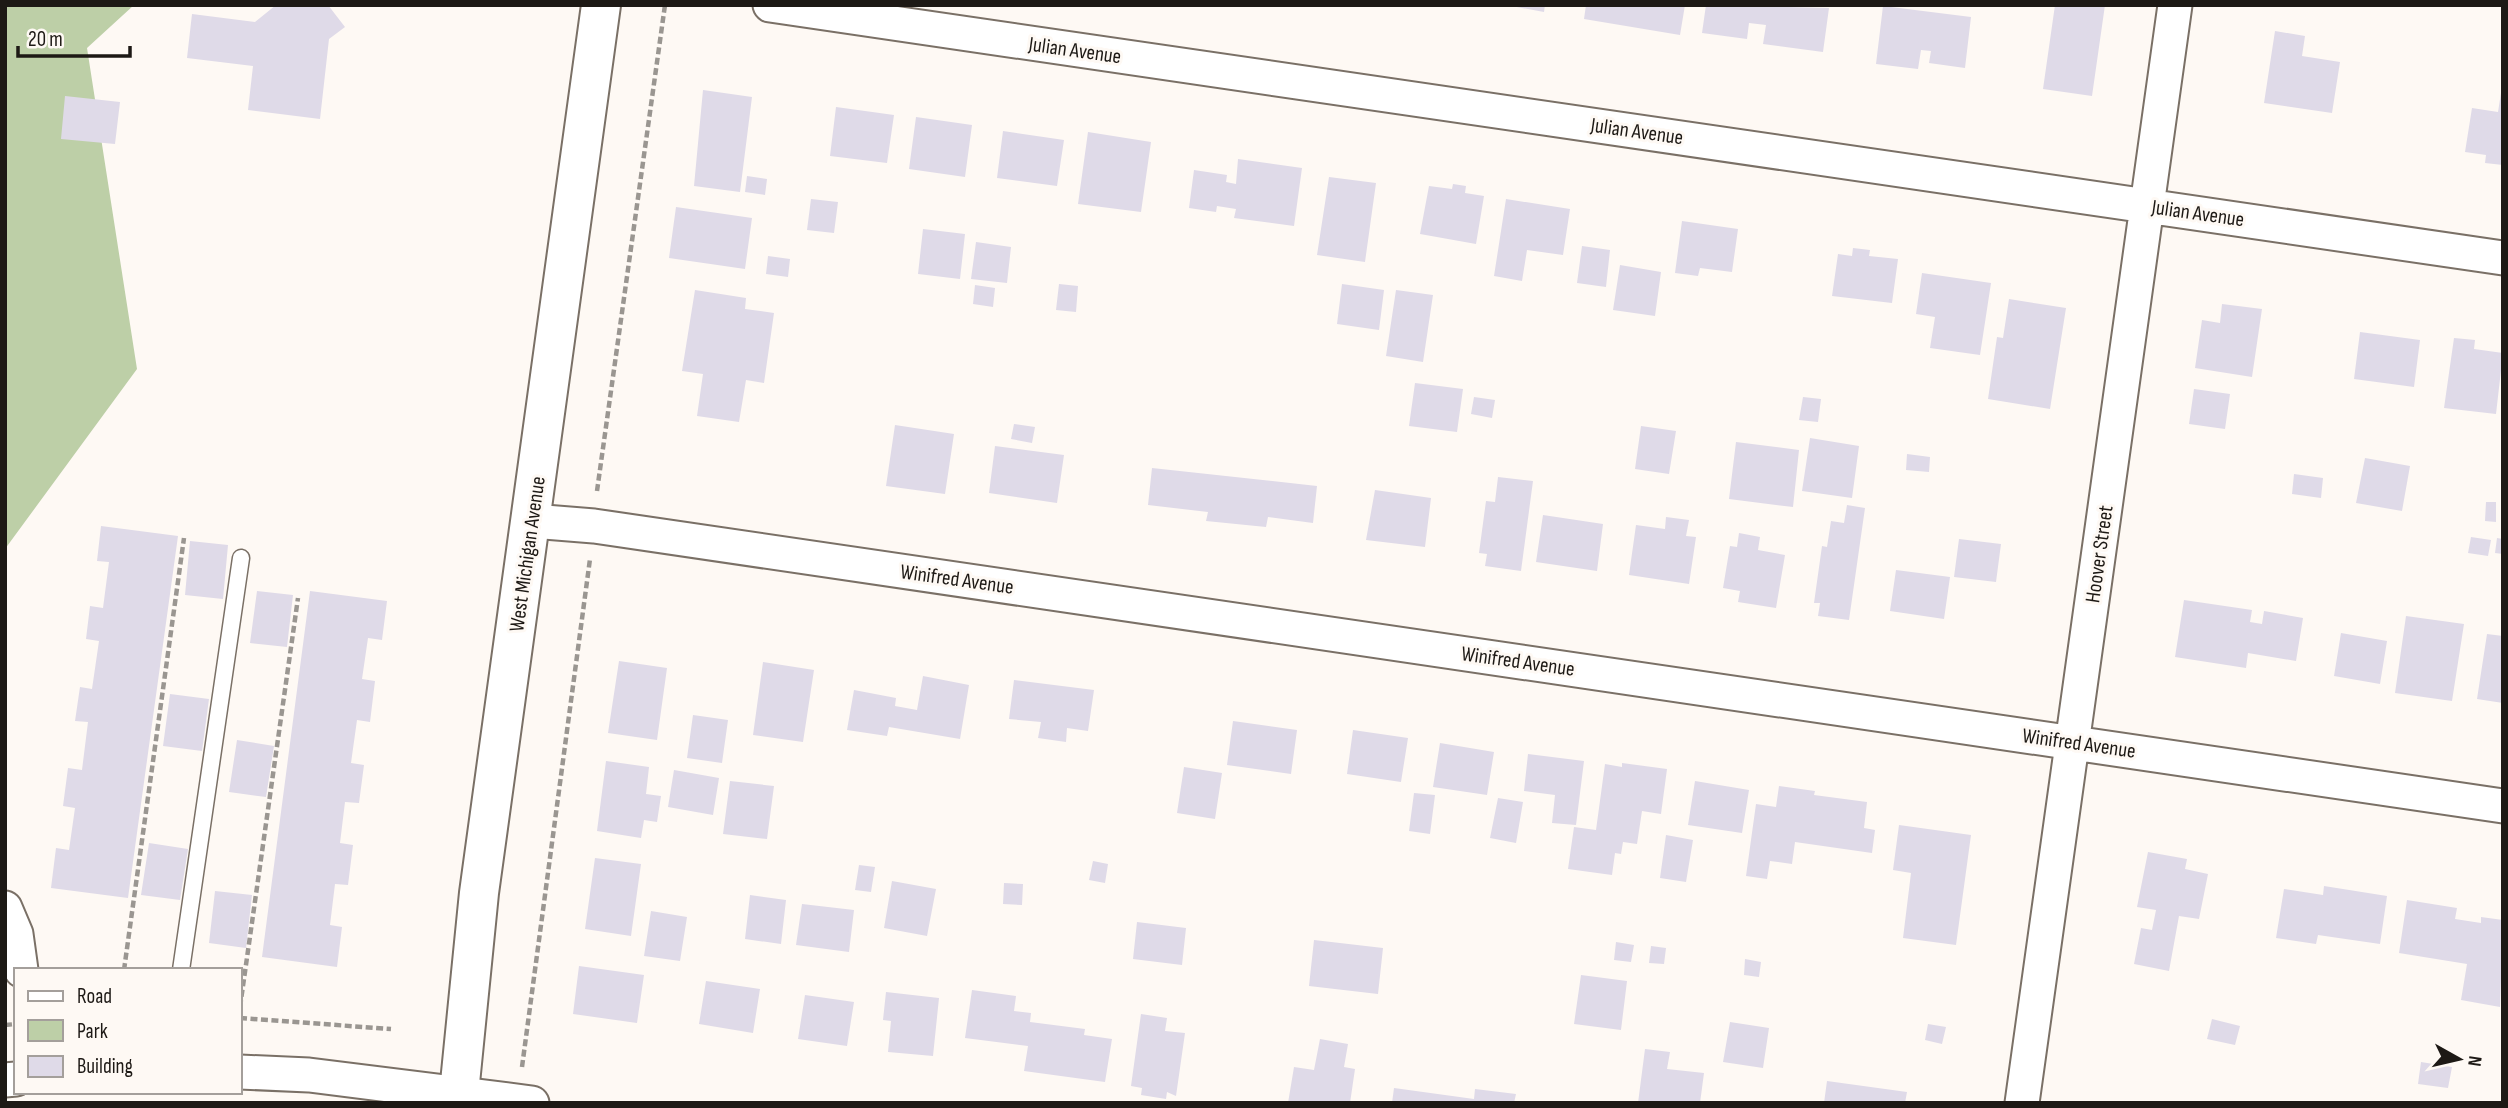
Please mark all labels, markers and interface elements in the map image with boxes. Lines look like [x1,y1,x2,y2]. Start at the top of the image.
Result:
scale bar [18,14,130,58]
text: 20 m [28,27,63,52]
street label: Julian Avenue [1026,31,1123,69]
street label: Julian Avenue [1588,112,1685,150]
street label: Julian Avenue [2149,194,2246,232]
street label: West Michigan Avenue [504,475,551,633]
street label: Hoover Street [2080,504,2119,604]
street label: Winifred Avenue [899,559,1015,600]
street label: Winifred Avenue [1460,641,1576,682]
street label: Winifred Avenue [2021,723,2137,764]
legend [14,968,242,1094]
text: Road [77,984,112,1009]
text: Park [77,1019,108,1044]
north arrow [2424,1024,2494,1094]
text: Building [77,1054,133,1079]
text: N [2462,1055,2486,1068]

